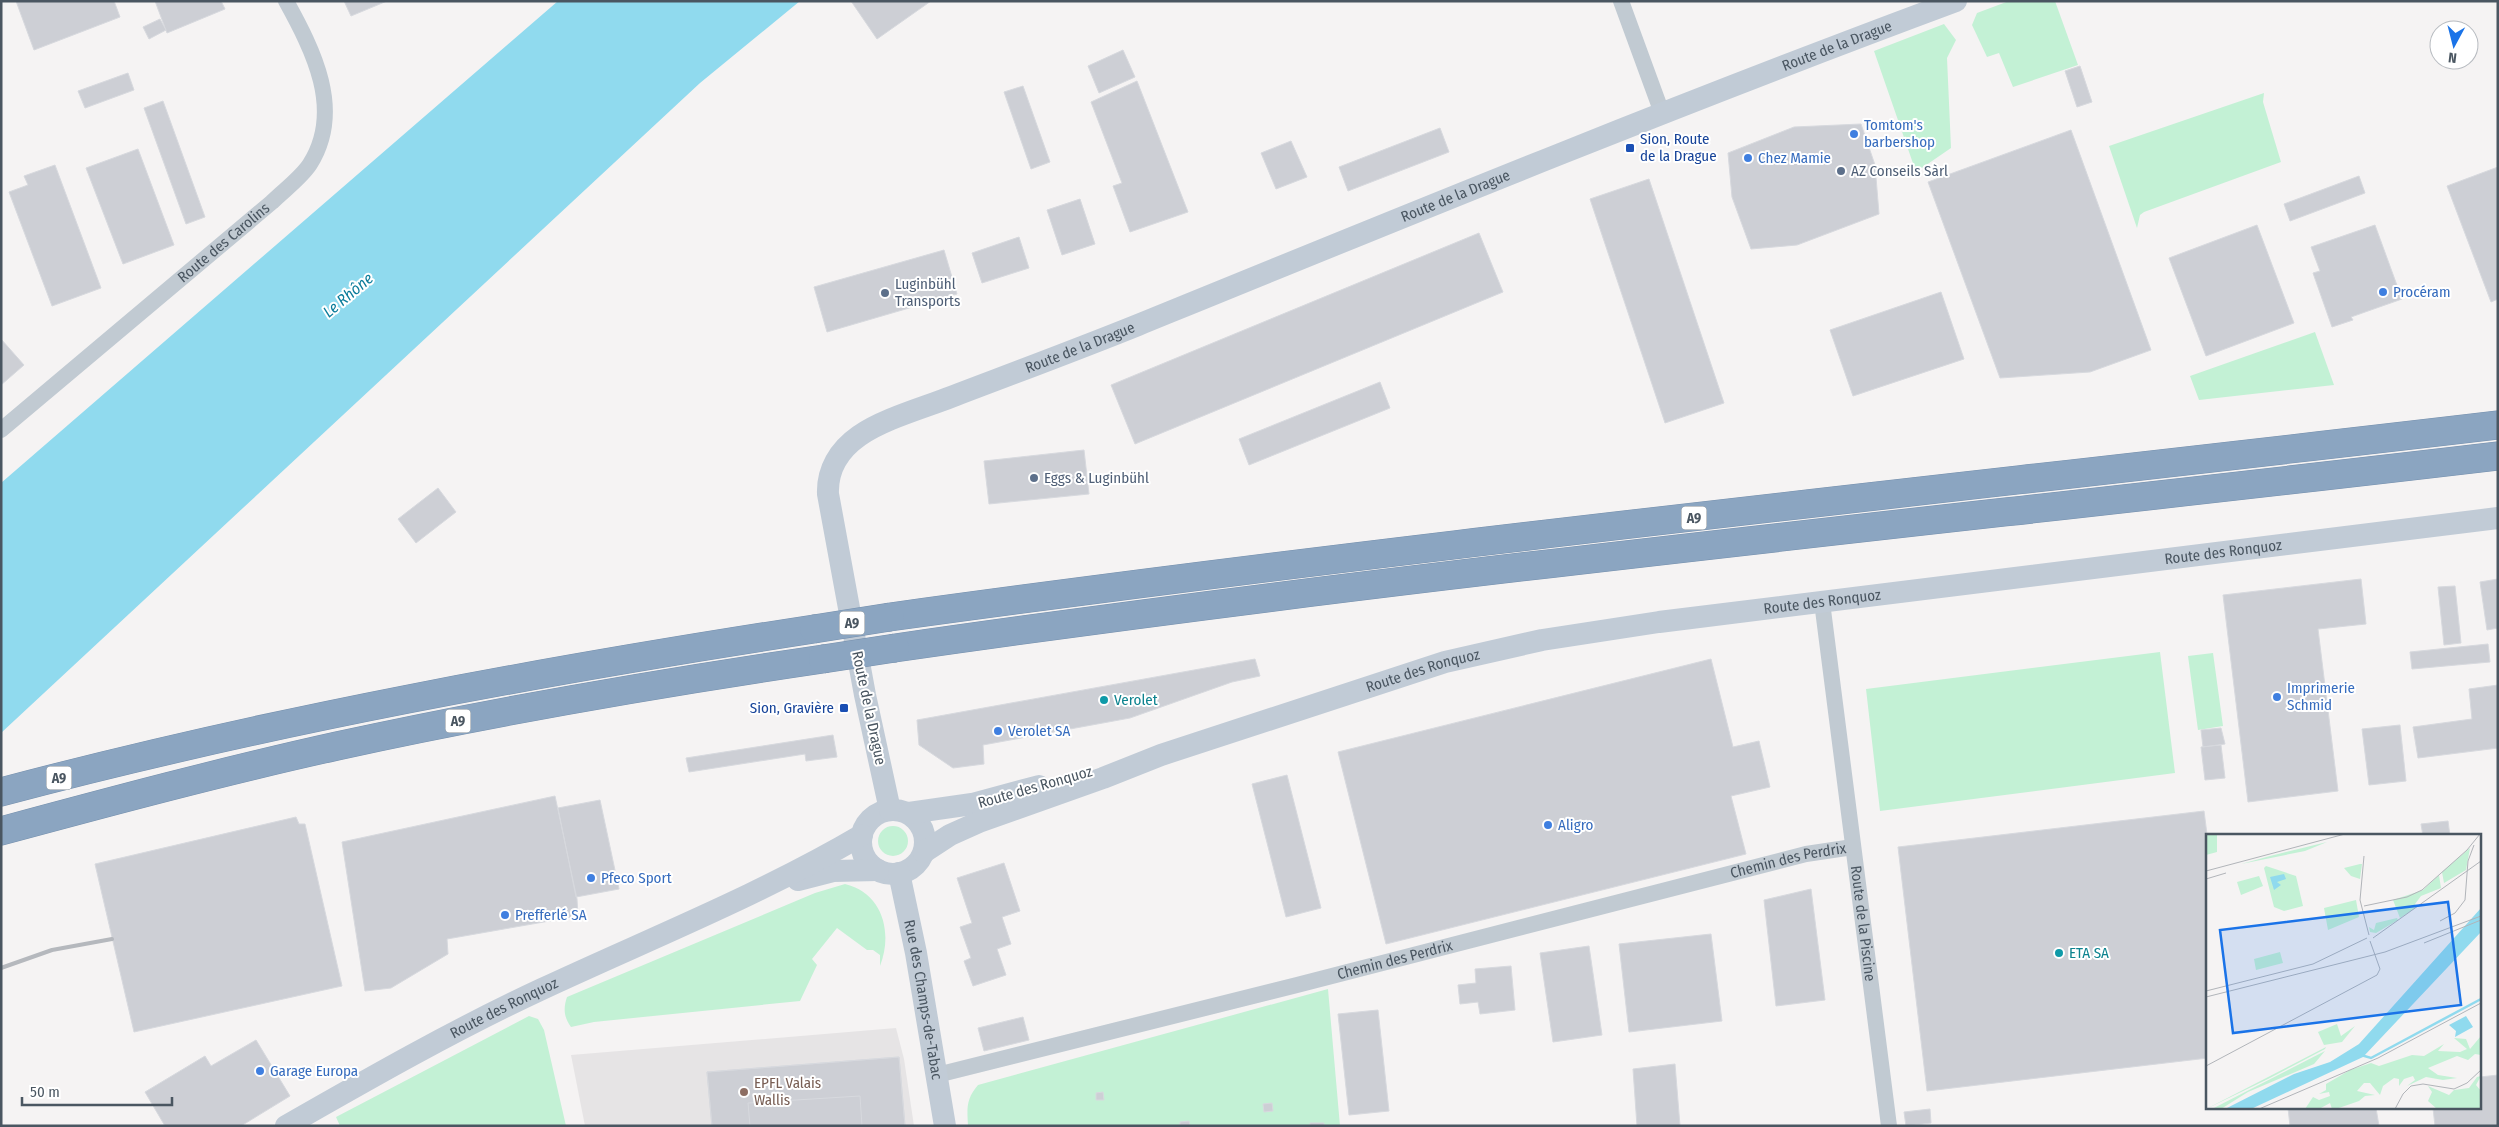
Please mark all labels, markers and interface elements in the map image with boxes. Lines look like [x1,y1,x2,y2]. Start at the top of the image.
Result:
street label: Route de la Drague [1780,17,1894,75]
north arrow [2429,20,2479,70]
text: N [2447,48,2458,66]
place label: Tomtom's barbershop [1864,116,1935,151]
marker: Tomtom's barbershop [1848,128,1860,140]
place label: Sion, Route de la Drague [1640,130,1717,165]
marker: Sion, Route de la Drague [1624,142,1636,154]
place label: Chez Mamie [1758,149,1831,167]
marker: Chez Mamie [1742,152,1754,164]
place label: AZ Conseils Sàrl [1851,162,1948,180]
marker: AZ Conseils Sàrl [1835,165,1847,177]
street label: Route de la Drague [1398,166,1513,226]
street label: Route des Carolins [174,199,273,286]
water label: Le Rhône [319,268,377,321]
place label: Luginbühl Transports [895,275,960,310]
place label: Procéram [2393,283,2450,301]
marker: Procéram [2377,286,2389,298]
marker: Luginbühl Transports [879,287,891,299]
street label: Route de la Drague [1023,318,1137,377]
place label: Eggs & Luginbühl [1044,469,1149,487]
marker: Eggs & Luginbühl [1028,472,1040,484]
road number: A9 [1682,506,1706,530]
street label: Route des Ronquoz [2163,536,2283,568]
street label: Route des Ronquoz [1763,586,1882,618]
road number: A9 [840,612,864,634]
street label: Route des Ronquoz [1364,645,1482,696]
street label: Route de la Drague [848,649,890,767]
place label: Imprimerie Schmid [2287,679,2355,714]
place label: Verolet [1114,691,1158,709]
marker: Imprimerie Schmid [2271,691,2283,703]
marker: Verolet [1098,694,1110,706]
place label: Sion, Gravière [750,699,834,717]
marker: Sion, Gravière [838,702,850,714]
road number: A9 [446,709,470,732]
place label: Verolet SA [1008,722,1070,740]
marker: Verolet SA [992,725,1004,737]
street label: Route des Ronquoz [976,762,1094,812]
road number: A9 [46,766,72,790]
place label: Aligro [1558,816,1593,834]
marker: Aligro [1542,819,1554,831]
inset map [2206,834,2482,1110]
street label: Chemin des Perdrix [1728,839,1848,882]
street label: Route de la Piscine [1847,864,1879,982]
place label: Pfeco Sport [601,869,672,887]
marker: Pfeco Sport [585,872,597,884]
place label: Prefferlé SA [515,906,587,924]
marker: Prefferlé SA [499,909,511,921]
street label: Rue des Champs-de-Tabac [900,918,946,1081]
street label: Chemin des Perdrix [1335,936,1455,983]
place label: ETA SA [2069,944,2109,962]
marker: ETA SA [2053,947,2065,959]
street label: Route des Ronquoz [447,974,561,1042]
place label: Garage Europa [270,1062,358,1080]
marker: Garage Europa [254,1065,266,1077]
scale bar [22,1074,172,1106]
place label: EPFL Valais Wallis [754,1074,821,1109]
text: 50 m [30,1083,60,1101]
marker: EPFL Valais Wallis [738,1086,750,1098]

